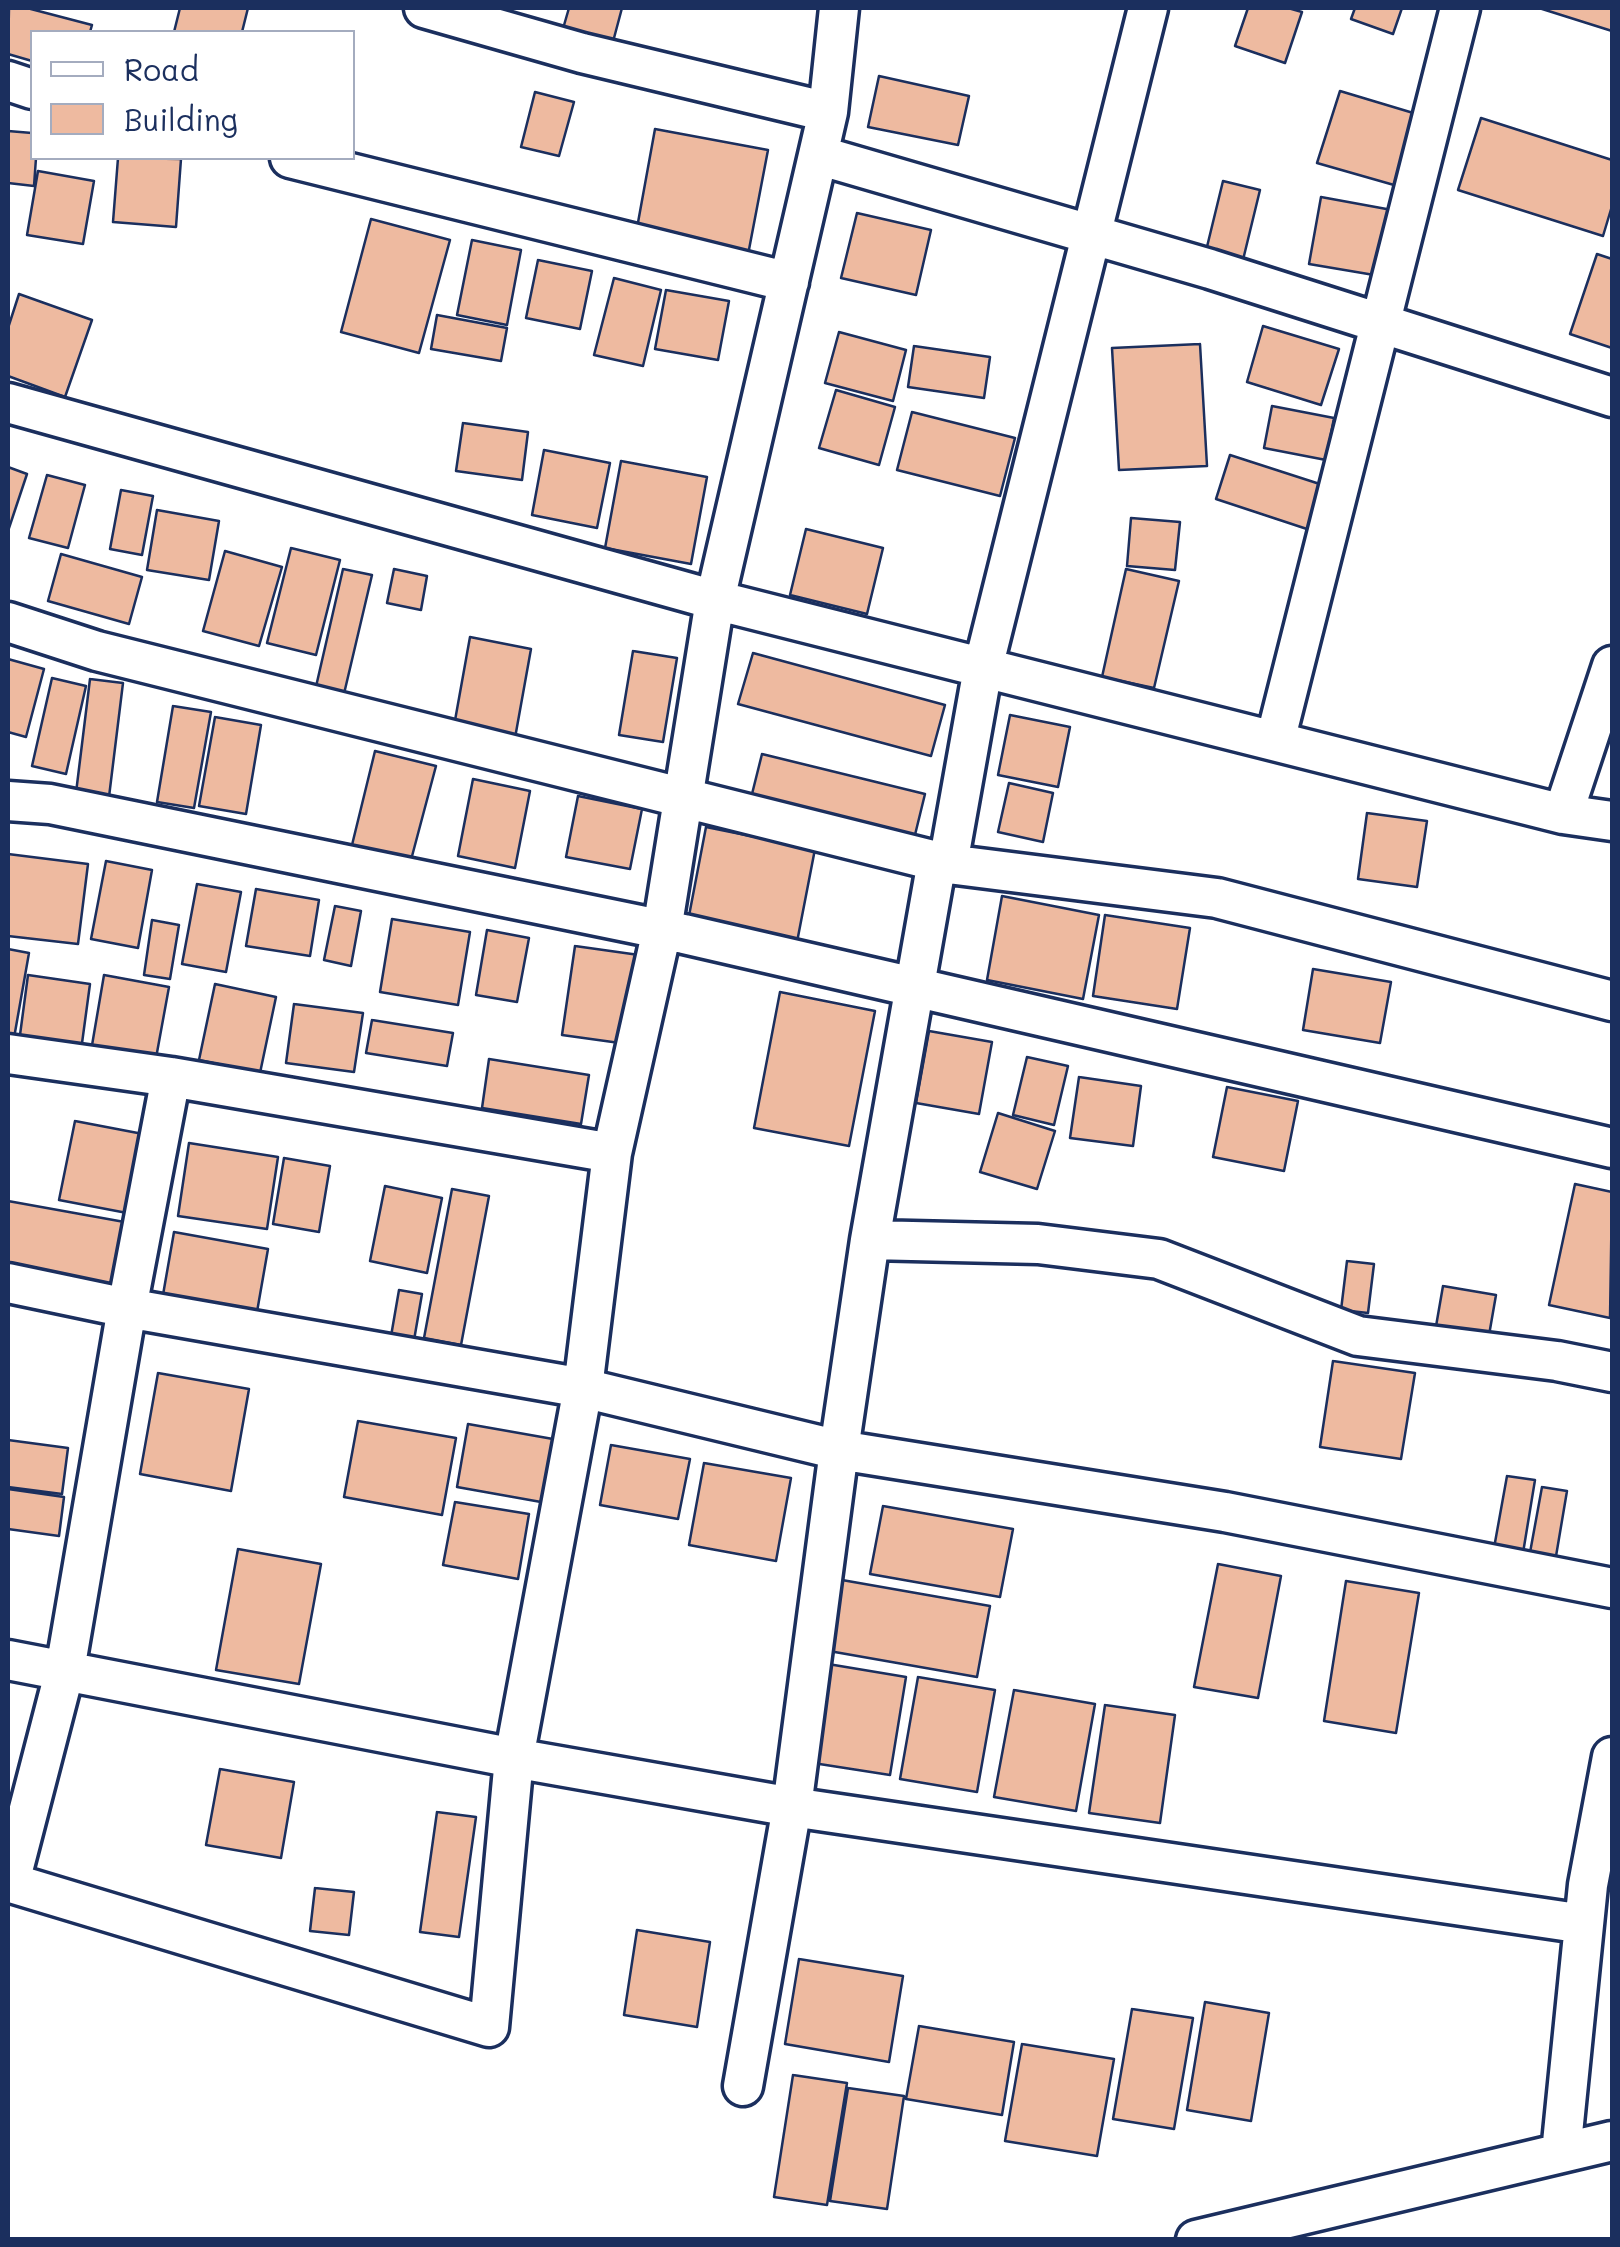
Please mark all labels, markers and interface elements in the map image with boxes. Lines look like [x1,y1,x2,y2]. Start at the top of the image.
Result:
legend [30,30,355,160]
text: Road [124,49,199,89]
text: Building [124,99,238,139]

